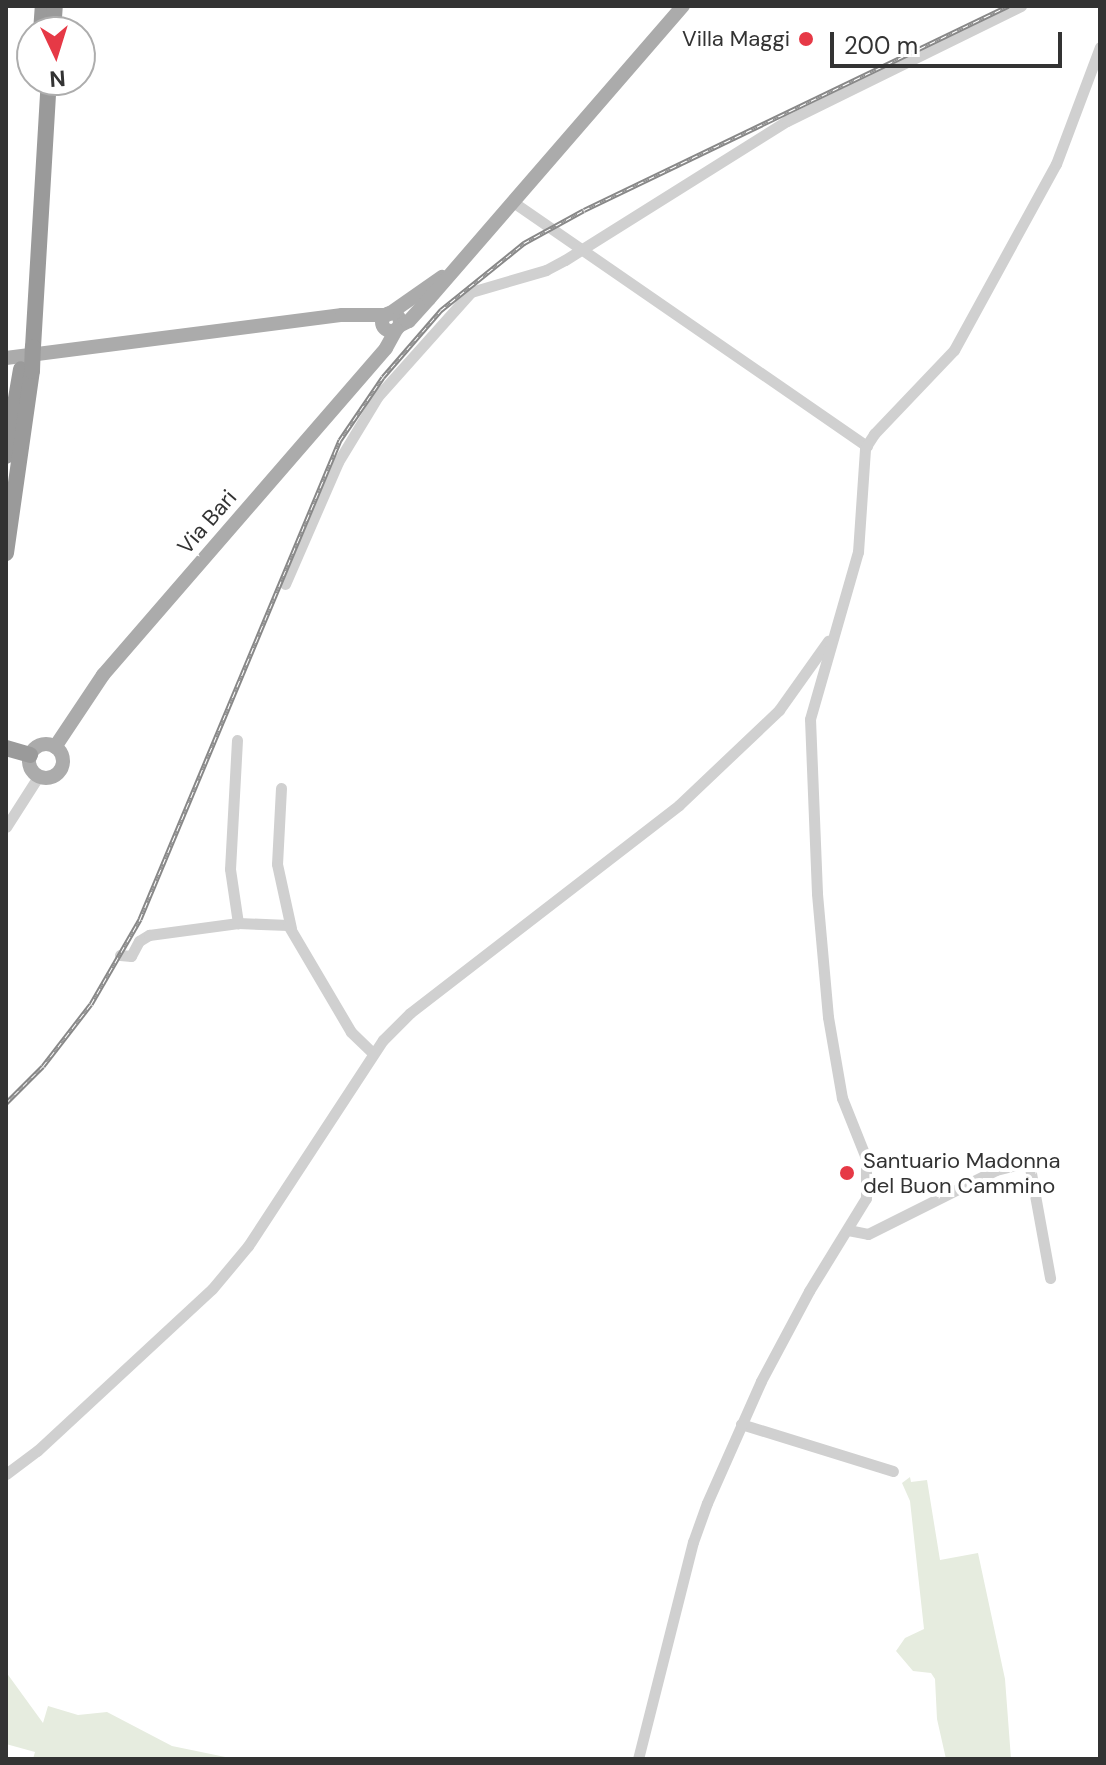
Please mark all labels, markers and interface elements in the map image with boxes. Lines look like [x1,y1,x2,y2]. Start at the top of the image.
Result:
north arrow [16,16,96,96]
scale bar [834,16,1066,66]
place label: Villa Maggi [682,26,790,52]
marker: Villa Maggi [797,30,815,48]
text: 200 m [844,30,918,61]
text: N [49,63,67,93]
street label: Via Bari [172,484,242,560]
place label: Santuario Madonna del Buon Cammino [863,1147,1060,1198]
marker: Santuario Madonna del Buon Cammino [838,1164,856,1182]

